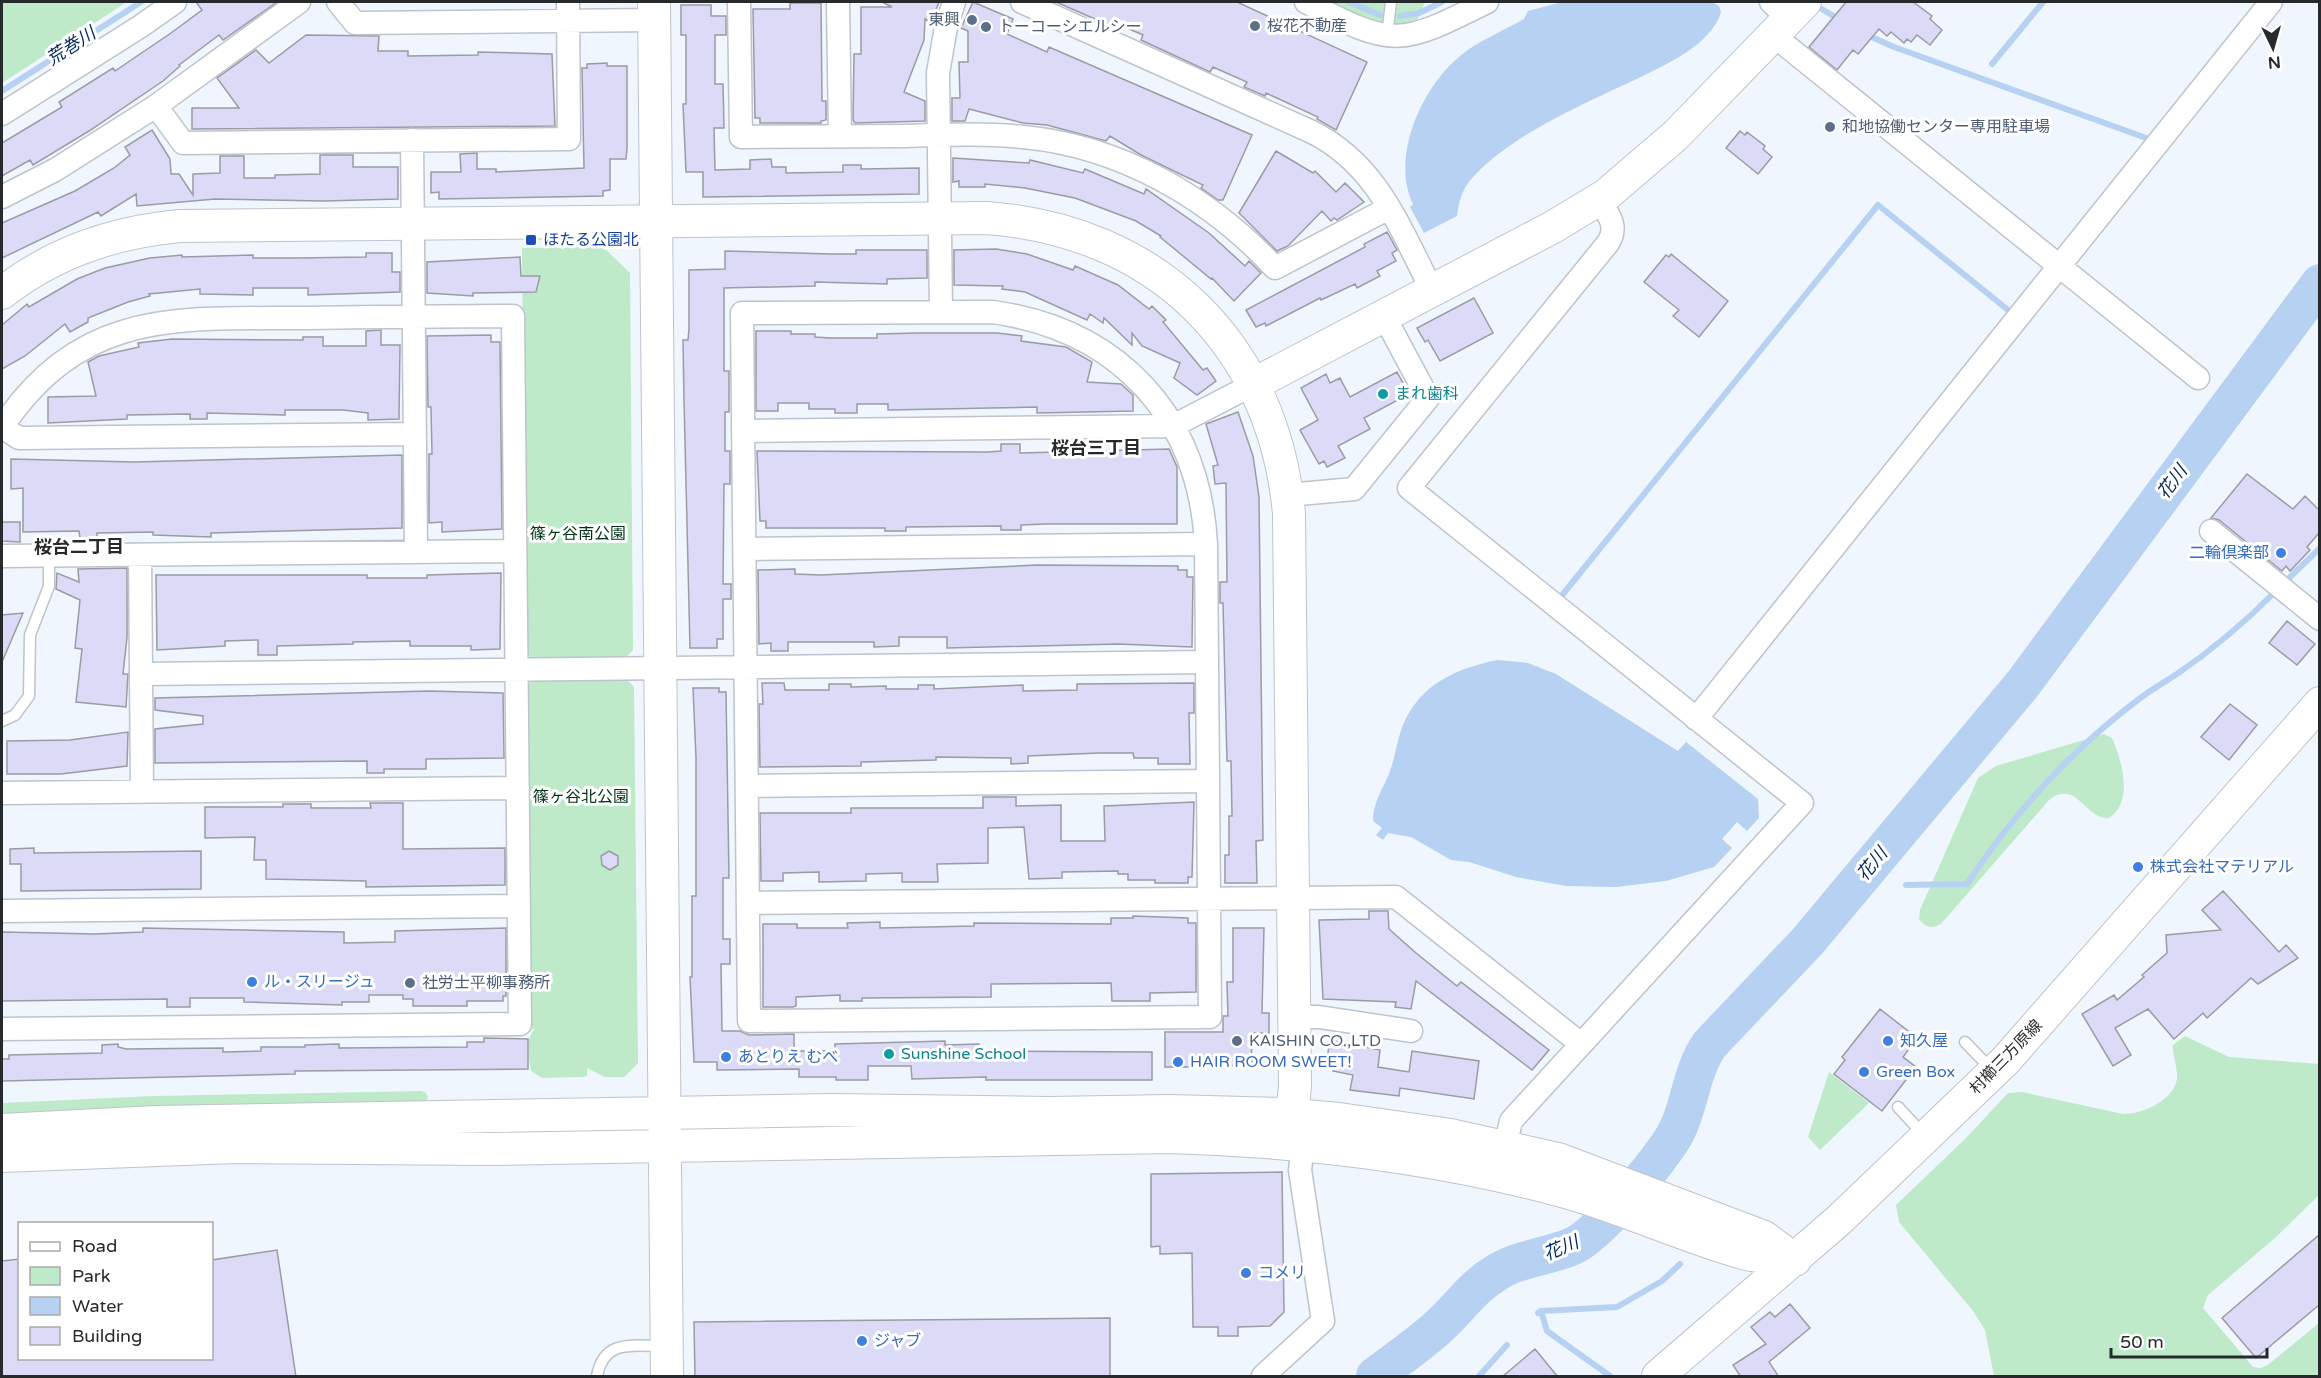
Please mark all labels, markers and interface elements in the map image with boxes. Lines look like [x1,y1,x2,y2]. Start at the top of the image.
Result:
place label: 東興 [928,10,960,30]
marker: 東興 [965,13,979,27]
place label: 桜花不動産 [1267,16,1347,36]
place label: トーコーシエルシー [998,17,1142,37]
north arrow [2243,18,2303,78]
marker: 桜花不動産 [1248,19,1262,33]
marker: トーコーシエルシー [979,20,993,34]
water label: 荒巻川 [42,21,101,70]
text: N [2267,51,2281,72]
place label: 和地協働センター専用駐車場 [1842,117,2050,137]
marker: 和地協働センター専用駐車場 [1823,120,1837,134]
place label: ほたる公園北 [543,230,639,250]
marker: ほたる公園北 [524,233,538,247]
place label: まれ歯科 [1395,384,1459,404]
marker: まれ歯科 [1376,387,1390,401]
district label: 桜台三丁目 [1051,437,1141,459]
water label: 花川 [2152,459,2193,503]
park label: 篠ヶ谷南公園 [530,524,626,544]
district label: 桜台二丁目 [34,536,124,558]
place label: 二輪倶楽部 [2189,543,2269,563]
marker: 二輪倶楽部 [2274,546,2288,560]
park label: 篠ヶ谷北公園 [533,787,629,807]
water label: 花川 [1852,842,1893,885]
place label: 株式会社マテリアル [2150,857,2294,877]
marker: 株式会社マテリアル [2131,860,2145,874]
place label: ル・スリージュ [264,972,375,992]
place label: 社労士平柳事務所 [422,973,550,993]
marker: ル・スリージュ [245,975,259,989]
marker: 社労士平柳事務所 [403,976,417,990]
street label: 村櫛三方原線 [1965,1016,2047,1098]
place label: KAISHIN CO.,LTD [1249,1031,1381,1051]
place label: 知久屋 [1900,1031,1948,1051]
marker: KAISHIN CO.,LTD [1230,1034,1244,1048]
marker: 知久屋 [1881,1034,1895,1048]
place label: Sunshine School [901,1044,1026,1064]
place label: あとりえ むべ [738,1047,838,1067]
marker: Sunshine School [882,1047,896,1061]
marker: あとりえ むべ [719,1050,733,1064]
place label: HAIR ROOM SWEET! [1190,1052,1352,1072]
marker: HAIR ROOM SWEET! [1171,1055,1185,1069]
place label: Green Box [1876,1062,1955,1082]
marker: Green Box [1857,1065,1871,1079]
legend [18,1222,213,1360]
water label: 花川 [1540,1230,1584,1265]
text: Road [72,1235,117,1257]
place label: コメリ [1258,1263,1306,1283]
text: Park [72,1265,111,1287]
marker: コメリ [1239,1266,1253,1280]
text: Water [72,1295,123,1317]
scale bar [2111,1321,2267,1359]
text: Building [72,1325,142,1347]
place label: ジャブ [874,1331,921,1351]
text: 50 m [2120,1331,2164,1353]
marker: ジャブ [855,1334,869,1348]

